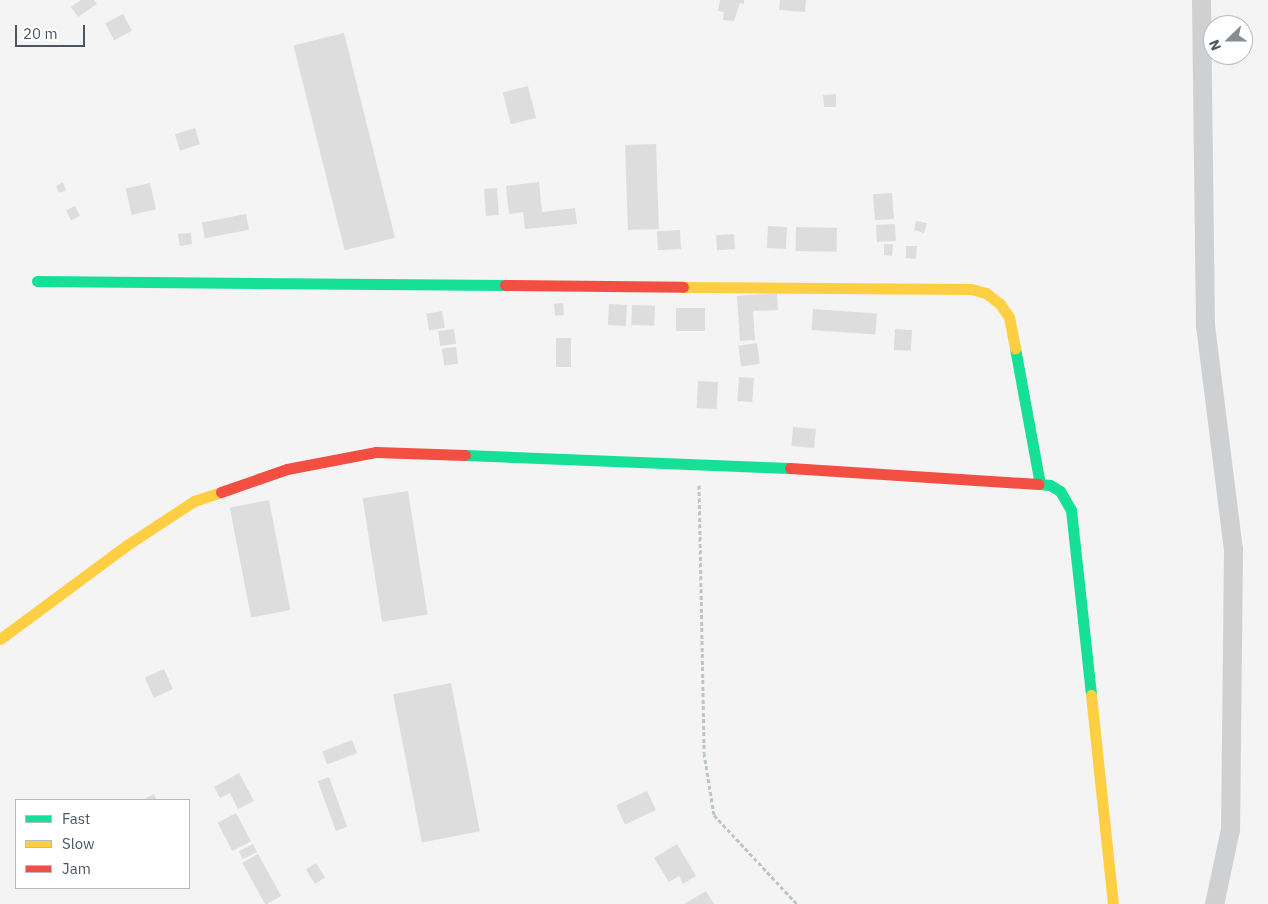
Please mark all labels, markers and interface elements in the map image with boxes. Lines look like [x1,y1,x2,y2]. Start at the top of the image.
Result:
scale bar [18,15,88,47]
north arrow [1203,15,1253,65]
text: 20 m [23,24,58,43]
text: N [1205,37,1225,53]
legend [15,799,190,889]
text: Fast [62,809,90,828]
text: Slow [62,834,95,853]
text: Jam [62,859,91,878]

